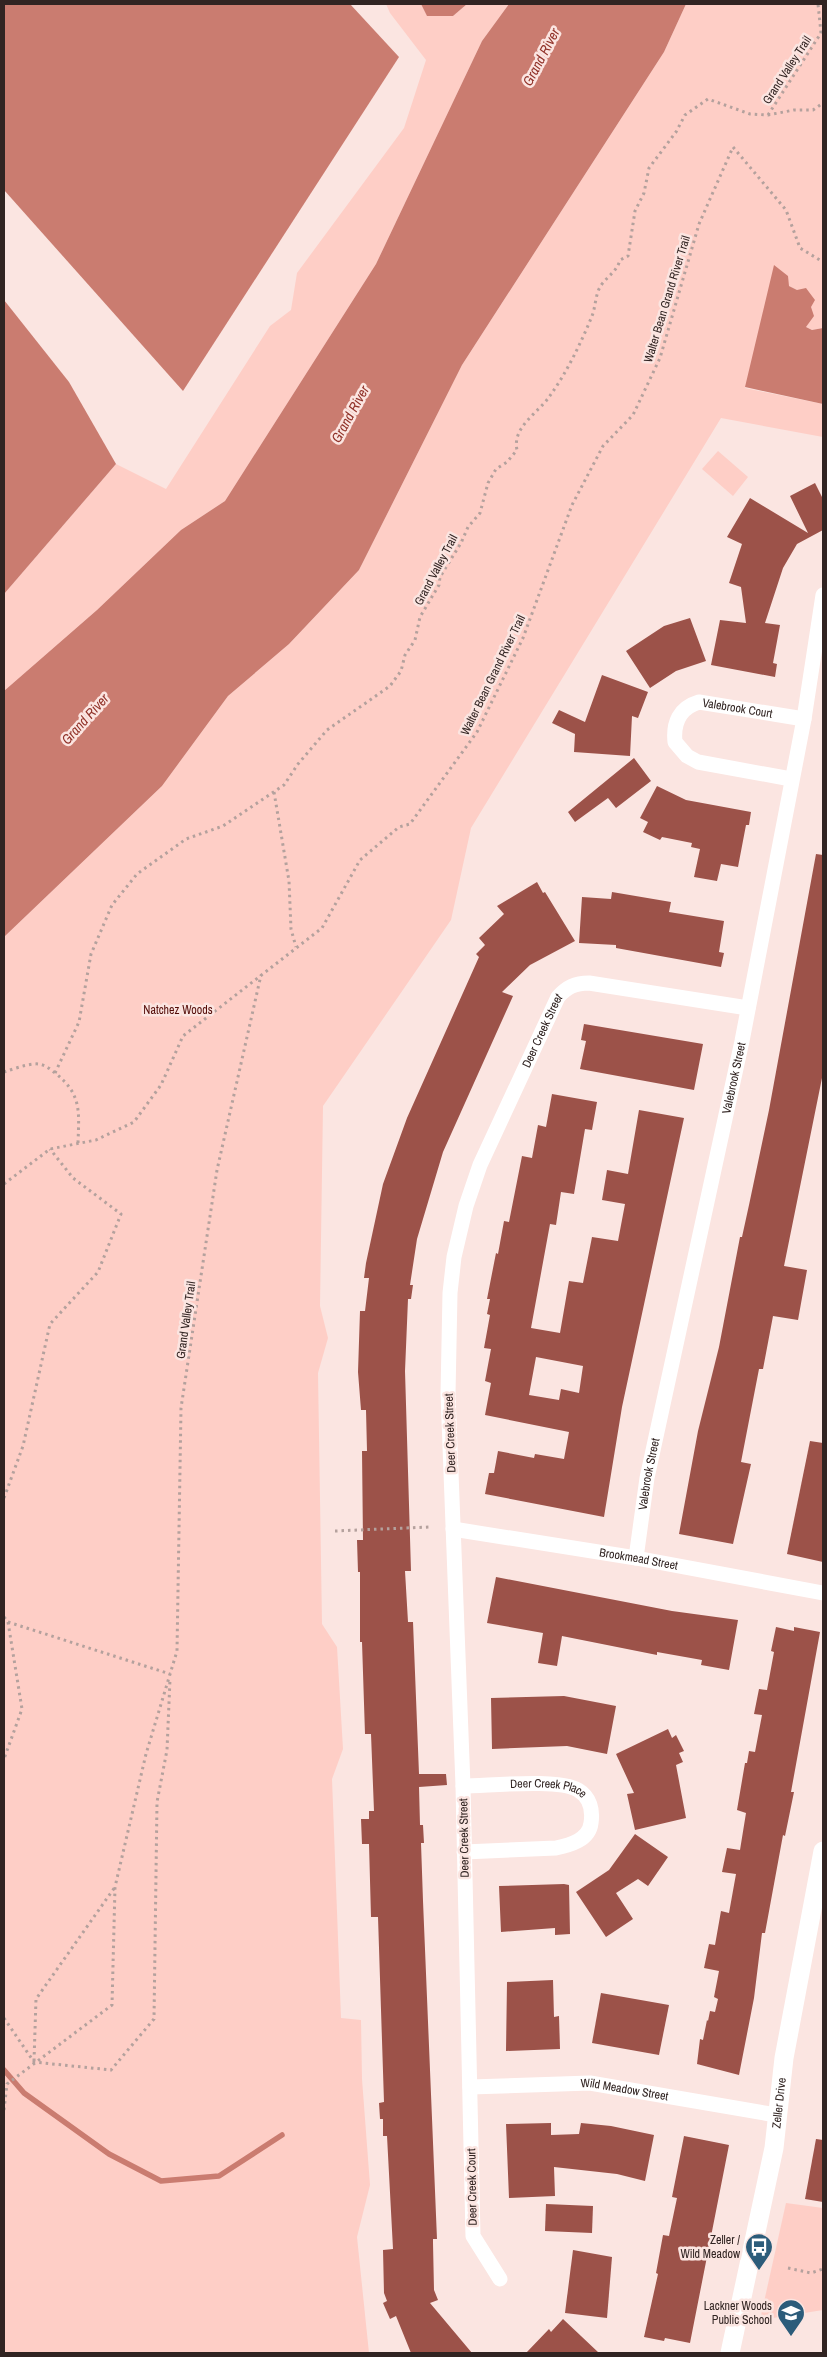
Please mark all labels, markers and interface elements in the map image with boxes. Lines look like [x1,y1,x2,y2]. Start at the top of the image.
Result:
water label: Grand River [518,24,564,89]
street label: Grand Valley Trail [759,33,815,107]
street label: Walter Bean Grand River Trail [640,234,694,364]
water label: Grand River [327,381,374,446]
street label: Grand Valley Trail [411,532,461,608]
street label: Walter Bean Grand River Trail [457,612,529,738]
water label: Grand River [57,689,113,748]
street label: Valebrook Court [701,695,774,722]
street label: Deer Creek Street [518,990,566,1070]
park label: Natchez Woods [143,1002,213,1018]
street label: Valebrook Street [718,1041,750,1115]
street label: Grand Valley Trail [173,1280,199,1360]
street label: Deer Creek Street [441,1393,459,1473]
street label: Valebrook Street [635,1436,663,1511]
street label: Brookmead Street [598,1544,679,1574]
street label: Deer Creek Place [510,1775,590,1801]
street label: Deer Creek Street [455,1798,473,1878]
street label: Wild Meadow Street [580,2075,670,2104]
street label: Zeller Drive [768,2077,790,2129]
street label: Deer Creek Court [463,2148,481,2226]
place label: Zeller / Wild Meadow [680,2232,741,2262]
bus stop icon: Zeller / Wild Meadow [744,2232,774,2271]
place label: Lackner Woods Public School [704,2298,772,2328]
school or university icon: Lackner Woods Public School [776,2298,806,2337]

